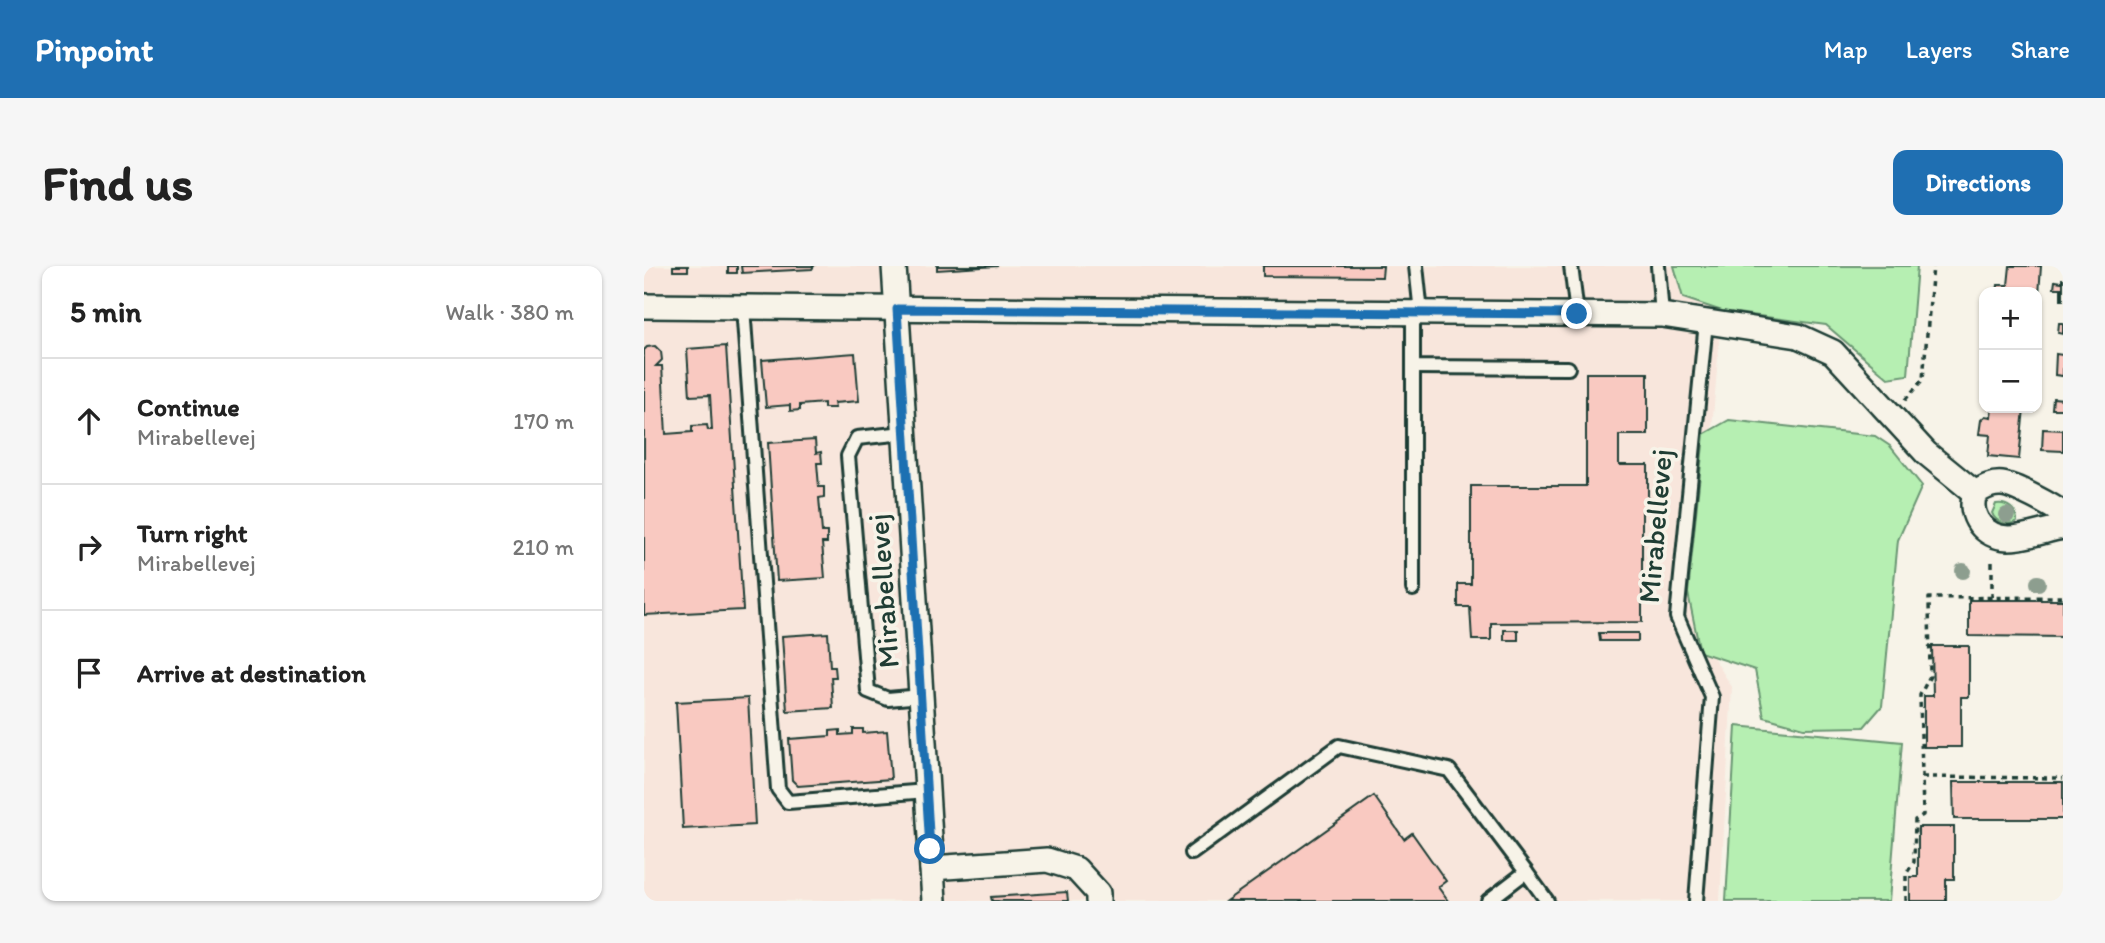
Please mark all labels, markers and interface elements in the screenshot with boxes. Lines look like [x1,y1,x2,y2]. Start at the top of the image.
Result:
text: Pinpoint [35,30,153,69]
text: Map [1824,35,1868,64]
text: Layers [1906,35,1973,64]
text: Share [2011,35,2070,64]
button: Directions [1893,150,2063,215]
text: Find us [42,153,193,212]
map controls [1979,287,2042,413]
button: + [1979,287,2042,350]
text: 5 min [70,293,141,330]
text: Walk · 380 m [445,298,574,326]
route end [1561,298,1592,329]
button: − [1979,350,2042,413]
text: Continue [137,391,240,423]
icon: ahead [70,402,108,440]
text: 170 m [513,407,574,435]
text: Mirabellevej [137,423,256,451]
street label: Mirabellevej [1630,447,1680,605]
street label: Mirabellevej [859,512,907,670]
text: Turn right [137,517,248,549]
icon: right [70,528,108,566]
text: 210 m [513,533,574,561]
text: Mirabellevej [137,549,256,577]
icon: arrive [70,654,108,692]
text: Arrive at destination [137,657,366,689]
route start [914,833,945,864]

